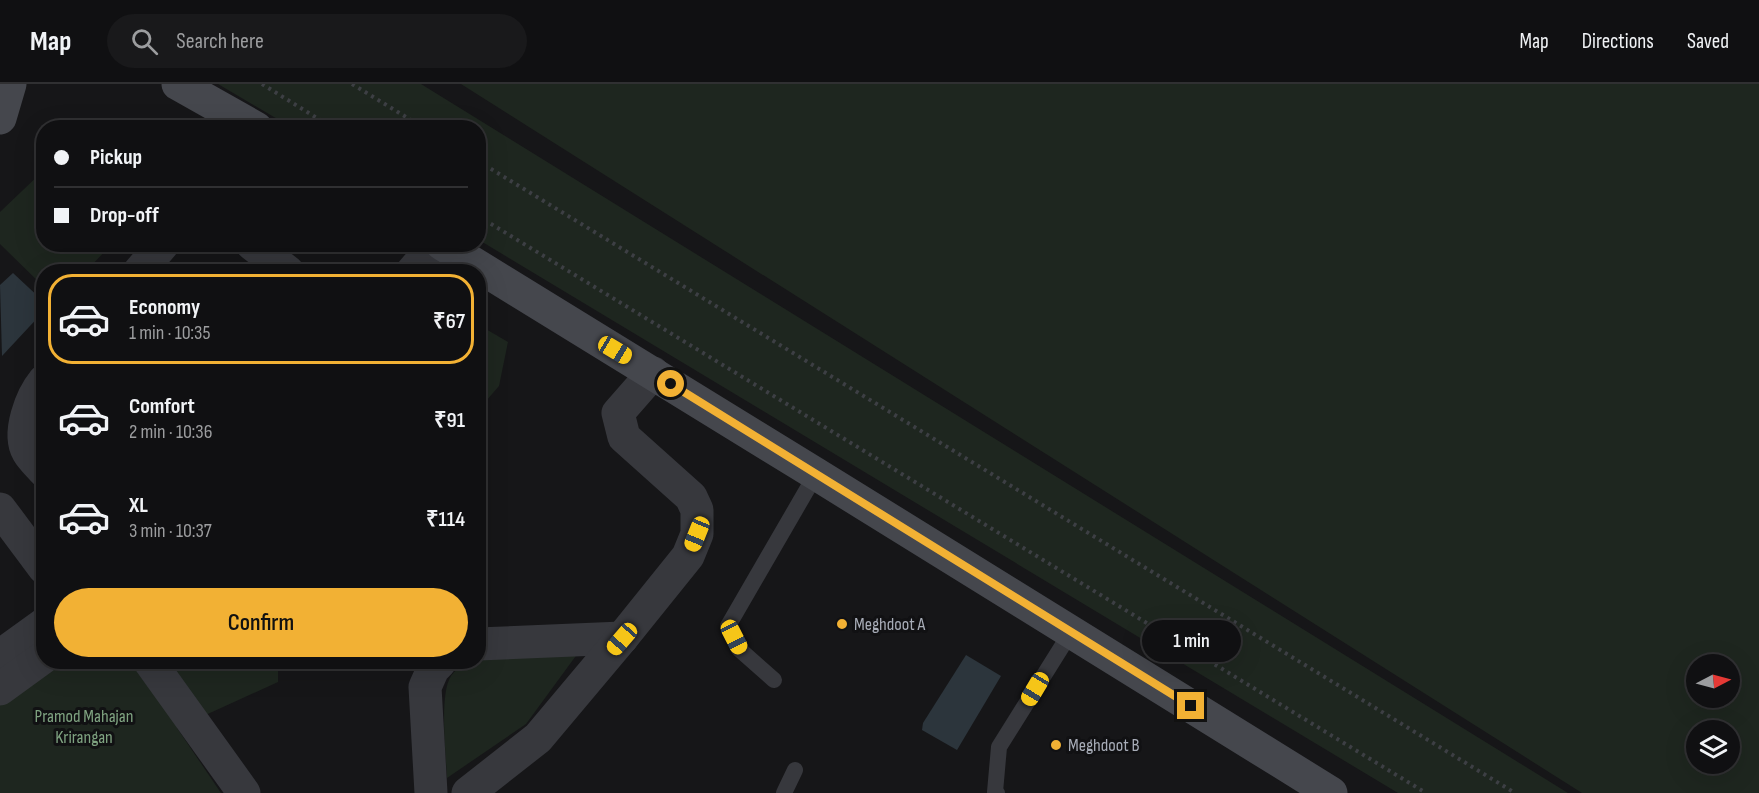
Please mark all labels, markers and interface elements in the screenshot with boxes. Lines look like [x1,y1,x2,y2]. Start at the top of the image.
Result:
search box [107,14,527,68]
text: Map [30,25,71,58]
icon: search [128,25,161,58]
text: Search here [176,28,264,55]
text: Map [1519,29,1549,54]
text: Directions [1582,29,1654,54]
text: Saved [1687,29,1729,54]
text: Pickup [90,144,142,171]
text: Drop-off [90,202,159,229]
icon: car [57,292,111,346]
text: Economy [129,294,200,321]
text: ₹67 [433,308,465,335]
text: 1 min · 10:35 [129,321,211,345]
car [595,333,635,367]
route start [657,370,684,397]
icon: car [57,391,111,445]
text: Comfort [129,393,195,420]
text: ₹91 [434,407,465,434]
text: 2 min · 10:36 [129,420,212,444]
icon: car [57,490,111,544]
text: XL [129,492,148,519]
text: ₹114 [426,506,465,533]
car [682,514,712,554]
text: 3 min · 10:37 [129,519,212,543]
button: Confirm [54,588,468,657]
place label: Meghdoot A [854,614,926,635]
car [718,617,750,657]
marker: Meghdoot A [835,617,849,631]
callout: 1 min [1142,619,1240,661]
car [603,620,641,658]
text: 1 min [1173,629,1210,653]
north arrow [1686,654,1740,708]
map controls [1686,654,1740,774]
car [1018,669,1052,709]
route end [1177,692,1204,719]
park label: Pramod Mahajan Krirangan [35,706,133,748]
button: layers [1686,720,1740,774]
place label: Meghdoot B [1068,735,1140,756]
marker: Meghdoot B [1049,738,1063,752]

